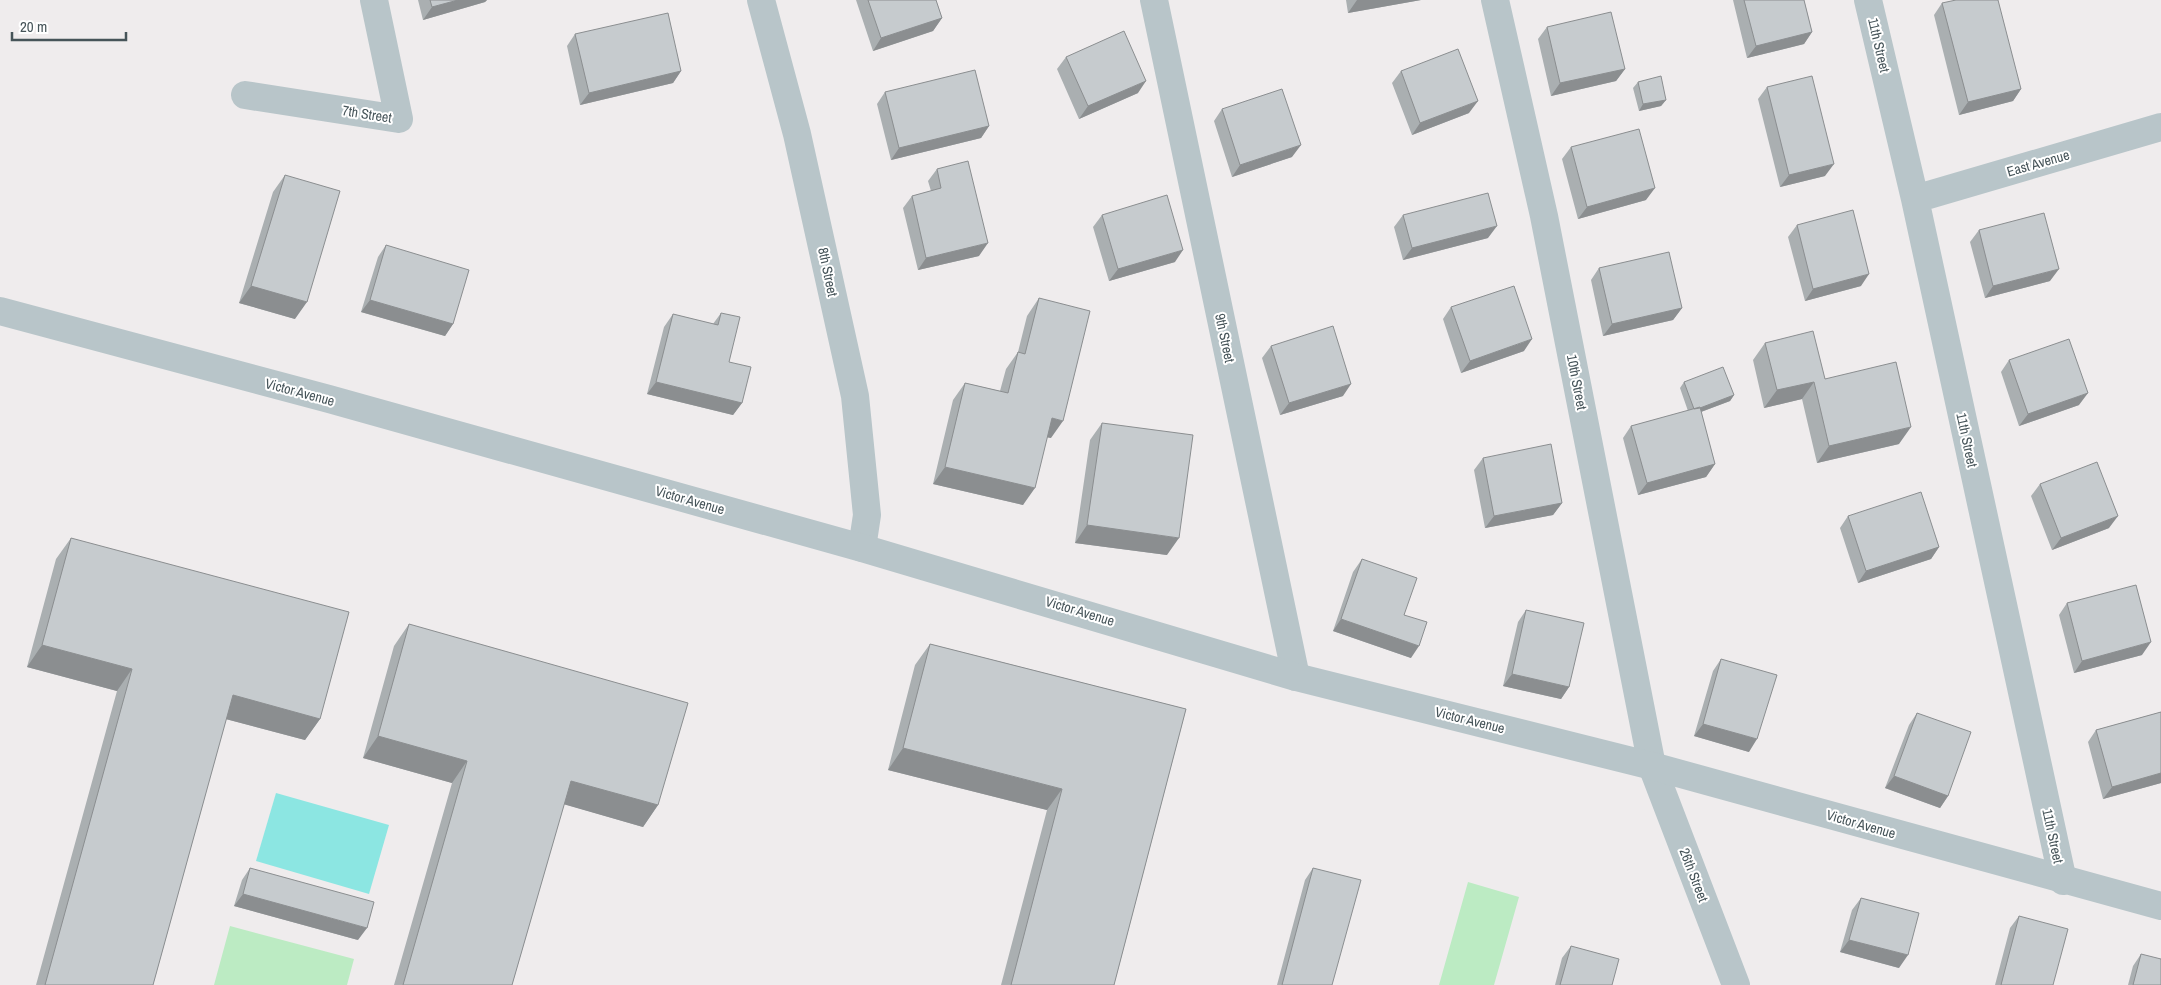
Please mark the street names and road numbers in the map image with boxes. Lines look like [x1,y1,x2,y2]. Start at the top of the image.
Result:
street label: 11th Street [1864,16,1894,74]
street label: 7th Street [341,101,393,127]
street label: East Avenue [2005,145,2071,181]
street label: 8th Street [814,246,842,298]
street label: 9th Street [1211,312,1239,364]
street label: 10th Street [1563,353,1591,411]
street label: Victor Avenue [263,374,337,410]
street label: 11th Street [1952,411,1982,469]
street label: Victor Avenue [653,482,727,518]
street label: Victor Avenue [1043,592,1117,630]
street label: Victor Avenue [1433,703,1507,737]
street label: Victor Avenue [1824,806,1898,842]
street label: 11th Street [2038,807,2068,865]
street label: 26th Street [1676,846,1712,904]

